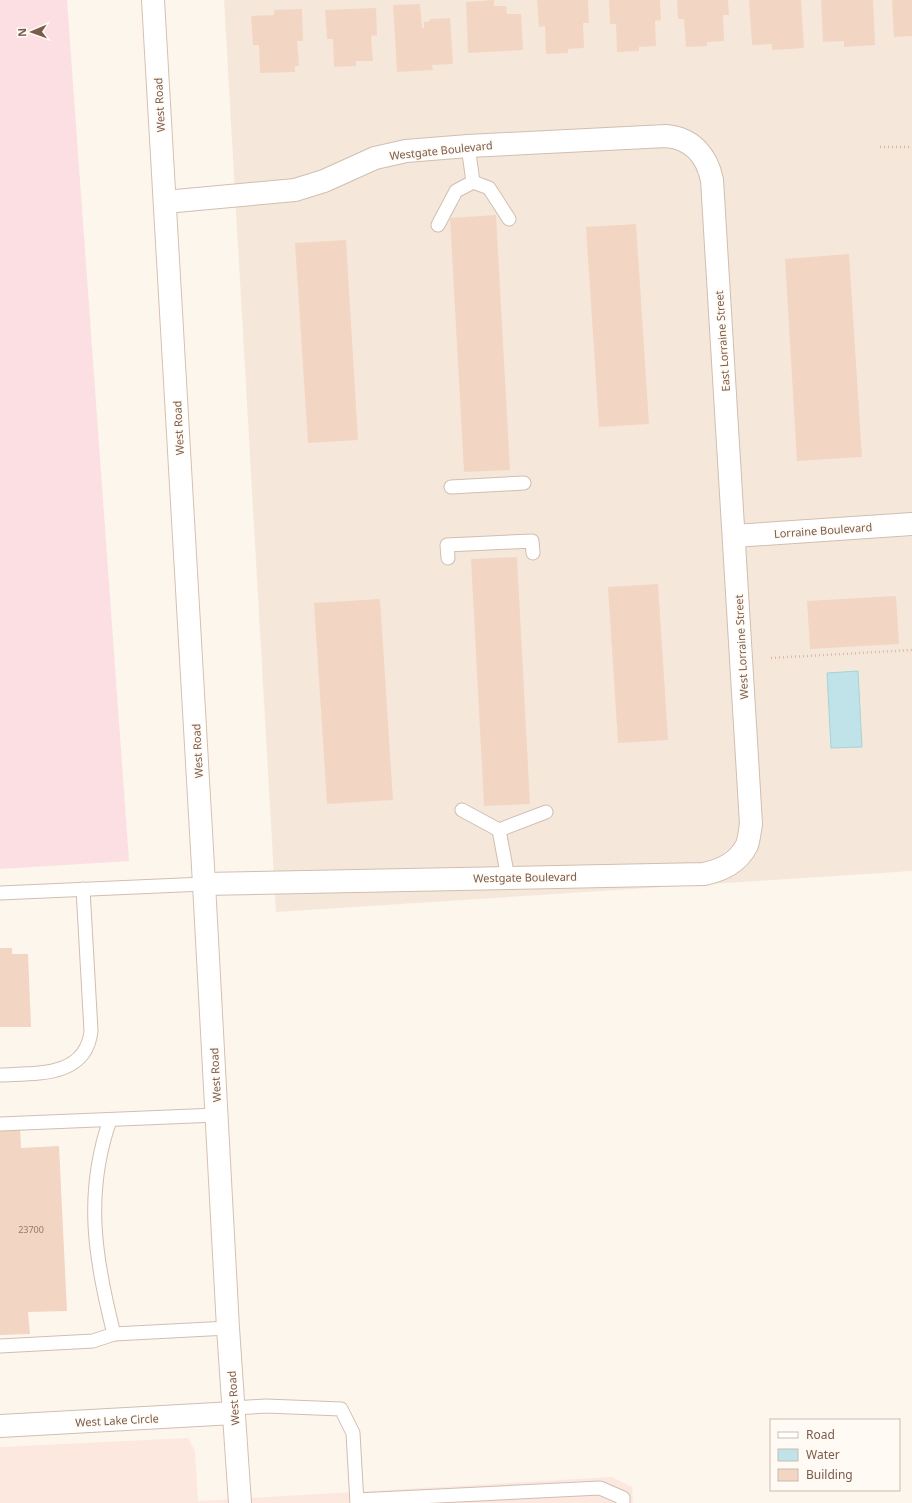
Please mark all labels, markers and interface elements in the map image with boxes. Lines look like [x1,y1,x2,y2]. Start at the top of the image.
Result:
north arrow [12,12,52,52]
text: N [14,28,29,37]
street label: West Road [150,77,168,133]
street label: Westgate Boulevard [389,137,493,163]
street label: East Lorraine Street [711,290,733,392]
street label: West Road [169,400,187,456]
street label: Lorraine Boulevard [773,519,873,541]
street label: West Lorraine Street [731,594,751,700]
street label: West Road [188,723,206,779]
street label: Westgate Boulevard [473,869,577,885]
street label: West Road [206,1047,224,1103]
house number: 23700 [18,1223,44,1236]
street label: West Road [224,1370,242,1426]
street label: West Lake Circle [75,1410,159,1430]
legend [770,1419,900,1491]
text: Road [806,1426,835,1443]
text: Water [806,1446,840,1463]
text: Building [806,1466,853,1483]

